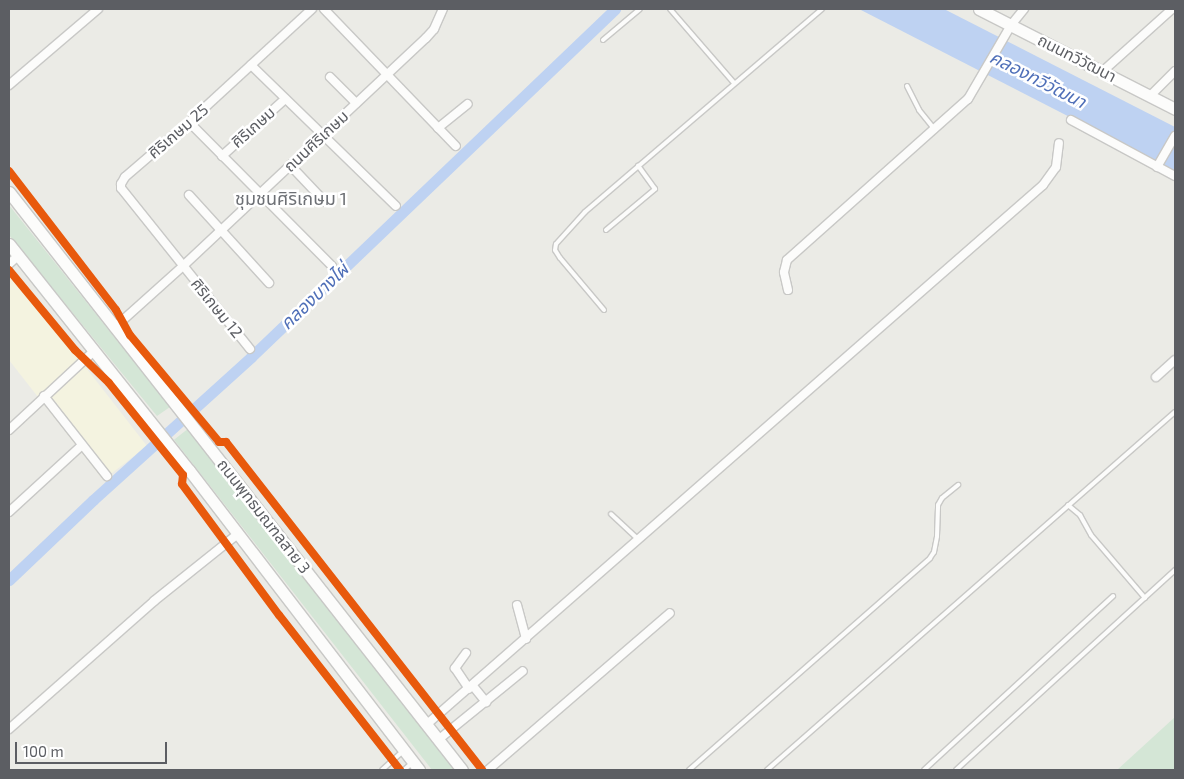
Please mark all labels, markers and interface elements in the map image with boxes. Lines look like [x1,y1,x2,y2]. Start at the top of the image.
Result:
street label: ถนนทวีวัฒนา [1035,30,1119,86]
water label: คลองทวีวัฒนา [986,46,1090,112]
street label: ศิริเกษม 25 [144,100,212,162]
street label: ศิริเกษม [227,102,279,152]
street label: ถนนศิริเกษม [280,106,352,176]
district label: ชุมชนศิริเกษม 1 [235,187,347,209]
water label: คลองบางไผ่ [275,258,353,334]
street label: ศิริเกษม 12 [187,274,247,342]
street label: ถนนพุทธมณฑลสาย 3 [213,455,315,577]
scale bar [18,732,170,764]
text: 100 m [23,742,64,760]

